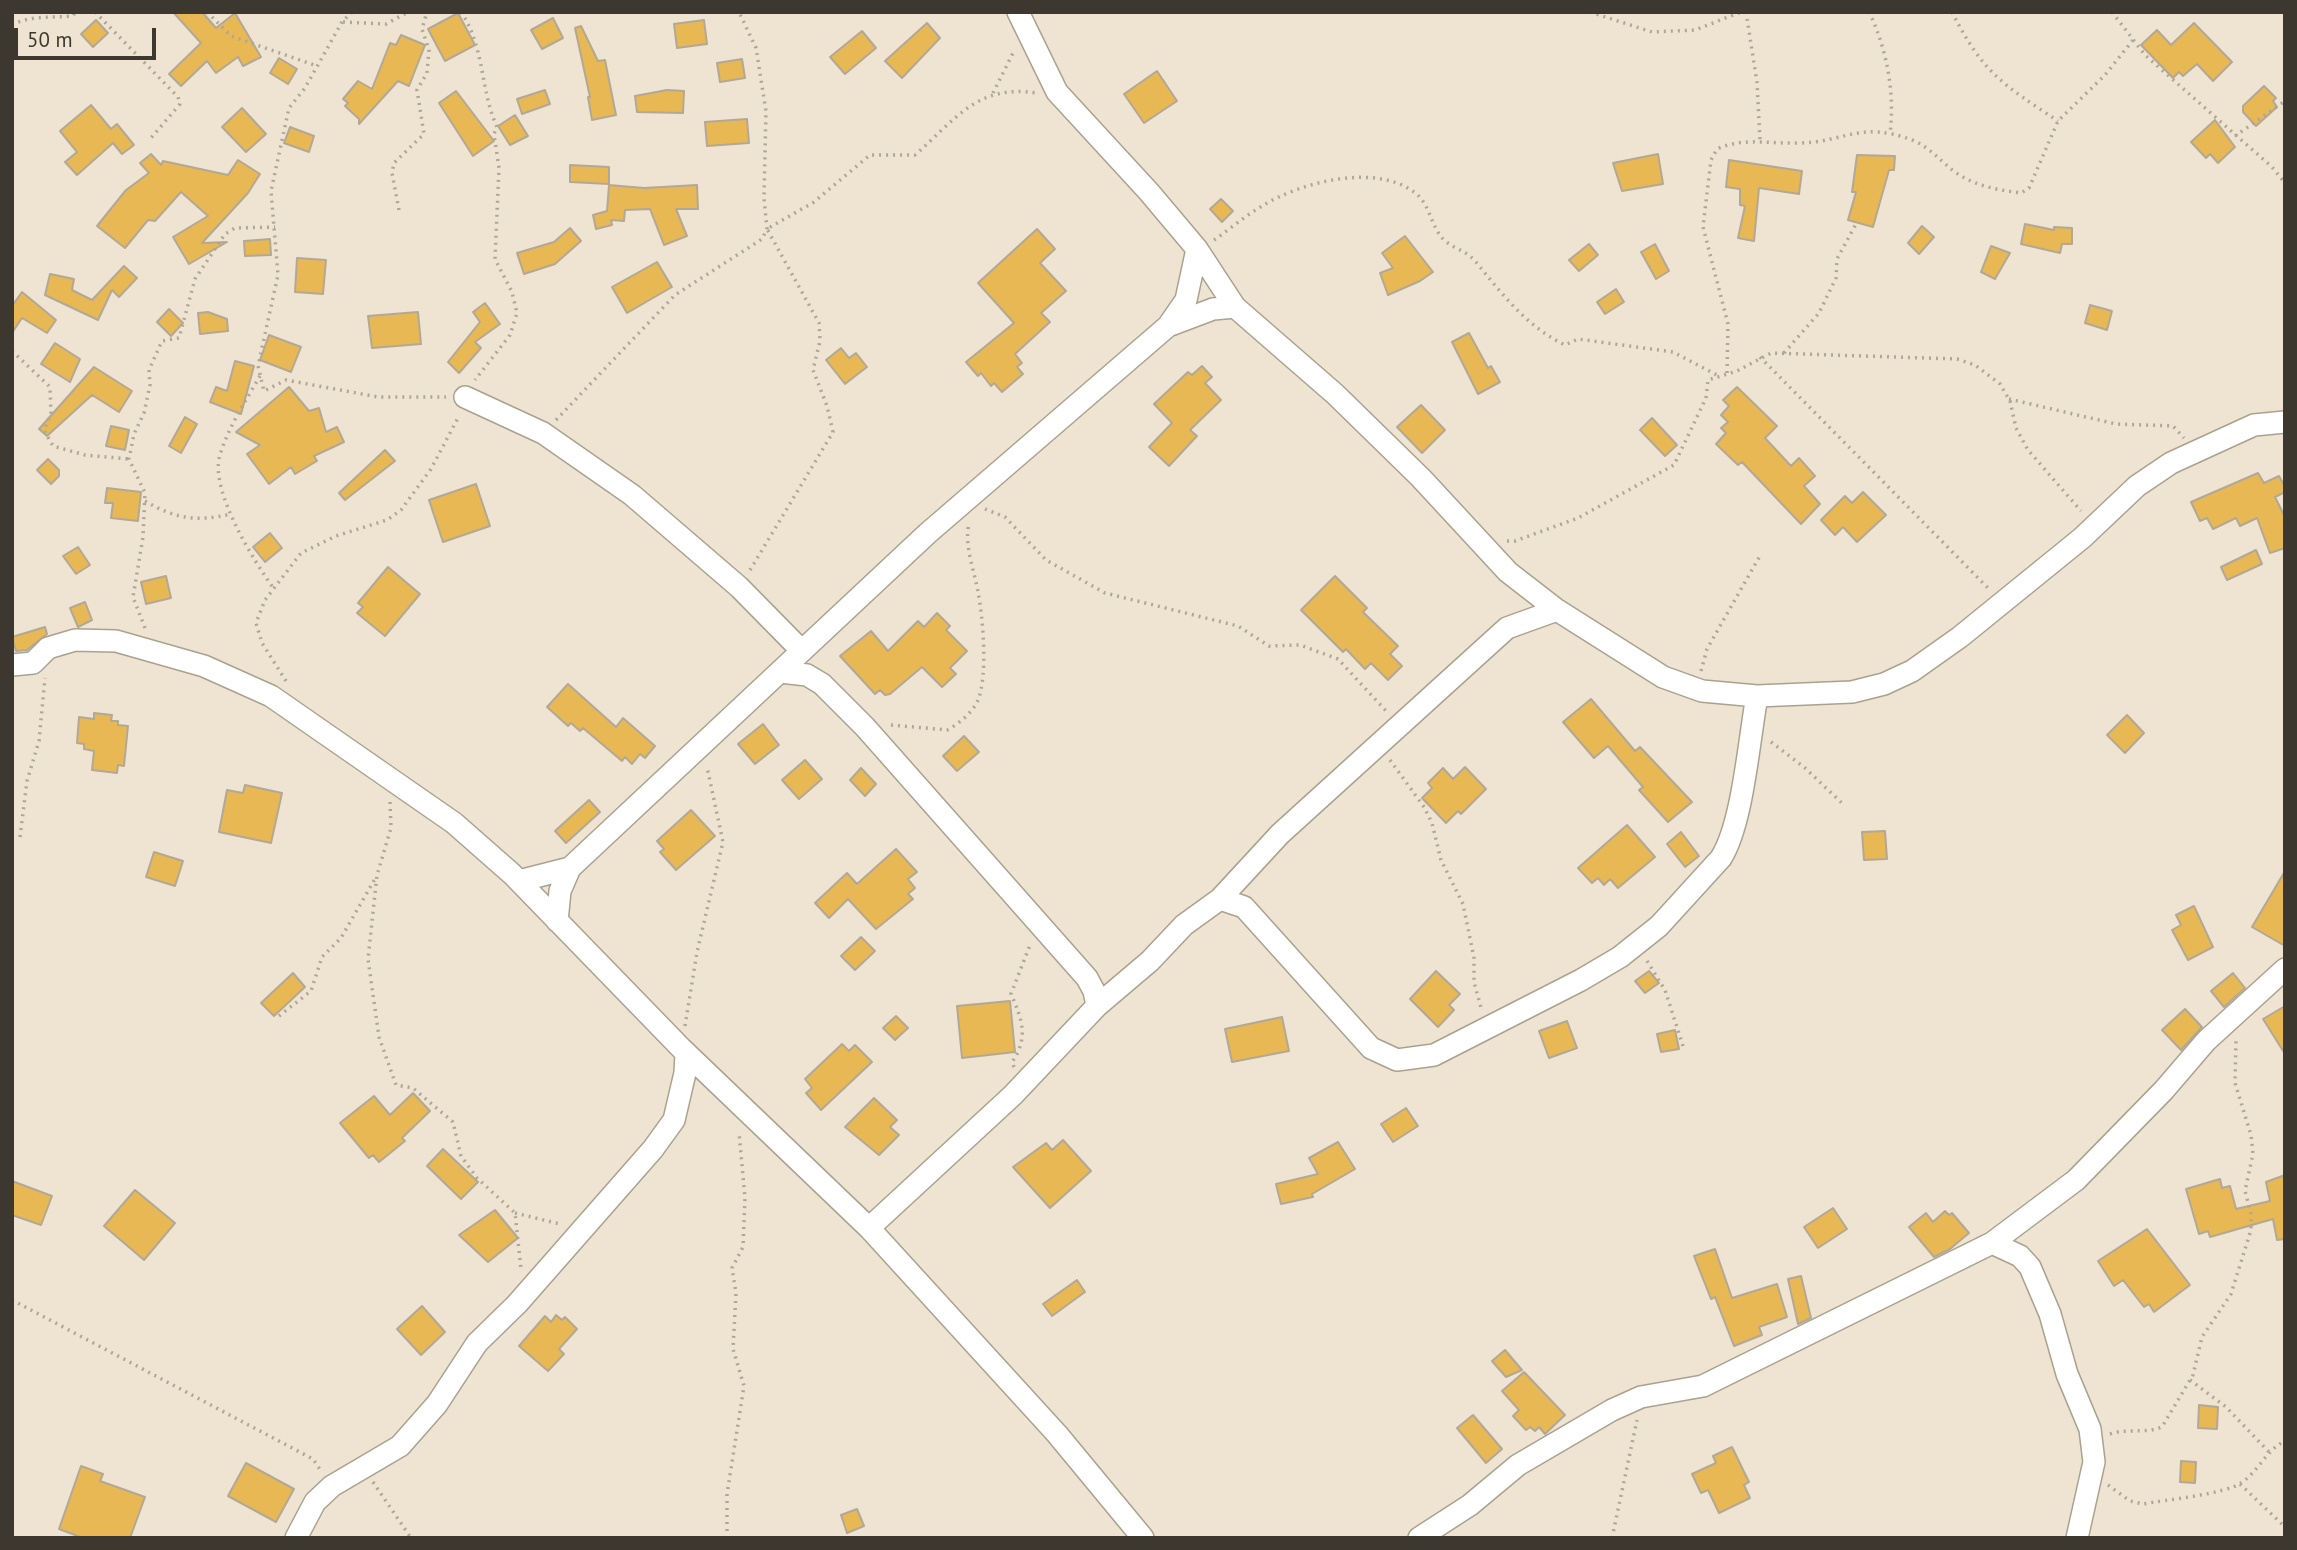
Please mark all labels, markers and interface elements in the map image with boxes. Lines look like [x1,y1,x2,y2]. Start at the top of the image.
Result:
scale bar [18,14,159,58]
text: 50 m [27,26,73,53]

